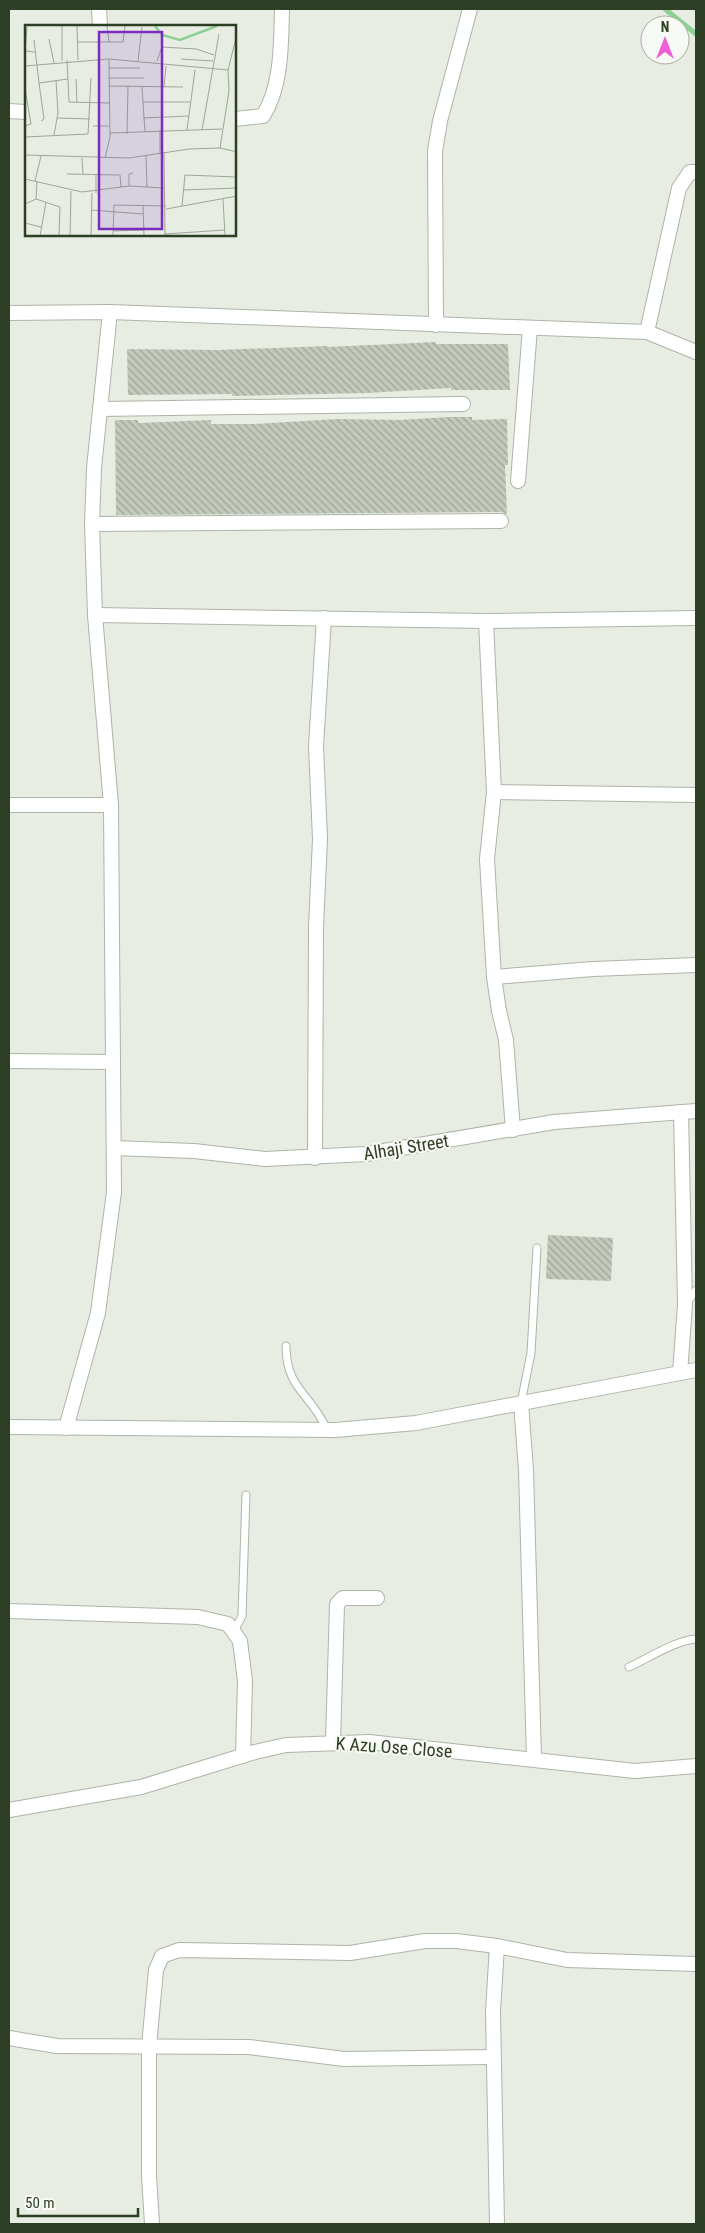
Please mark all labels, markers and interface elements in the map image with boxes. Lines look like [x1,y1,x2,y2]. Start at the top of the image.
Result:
north arrow [640,15,690,65]
text: N [661,19,669,35]
inset map [25,25,236,236]
street label: Alhaji Street [362,1130,450,1164]
street label: K Azu Ose Close [335,1732,453,1762]
scale bar [18,2186,138,2218]
text: 50 m [25,2194,55,2212]

